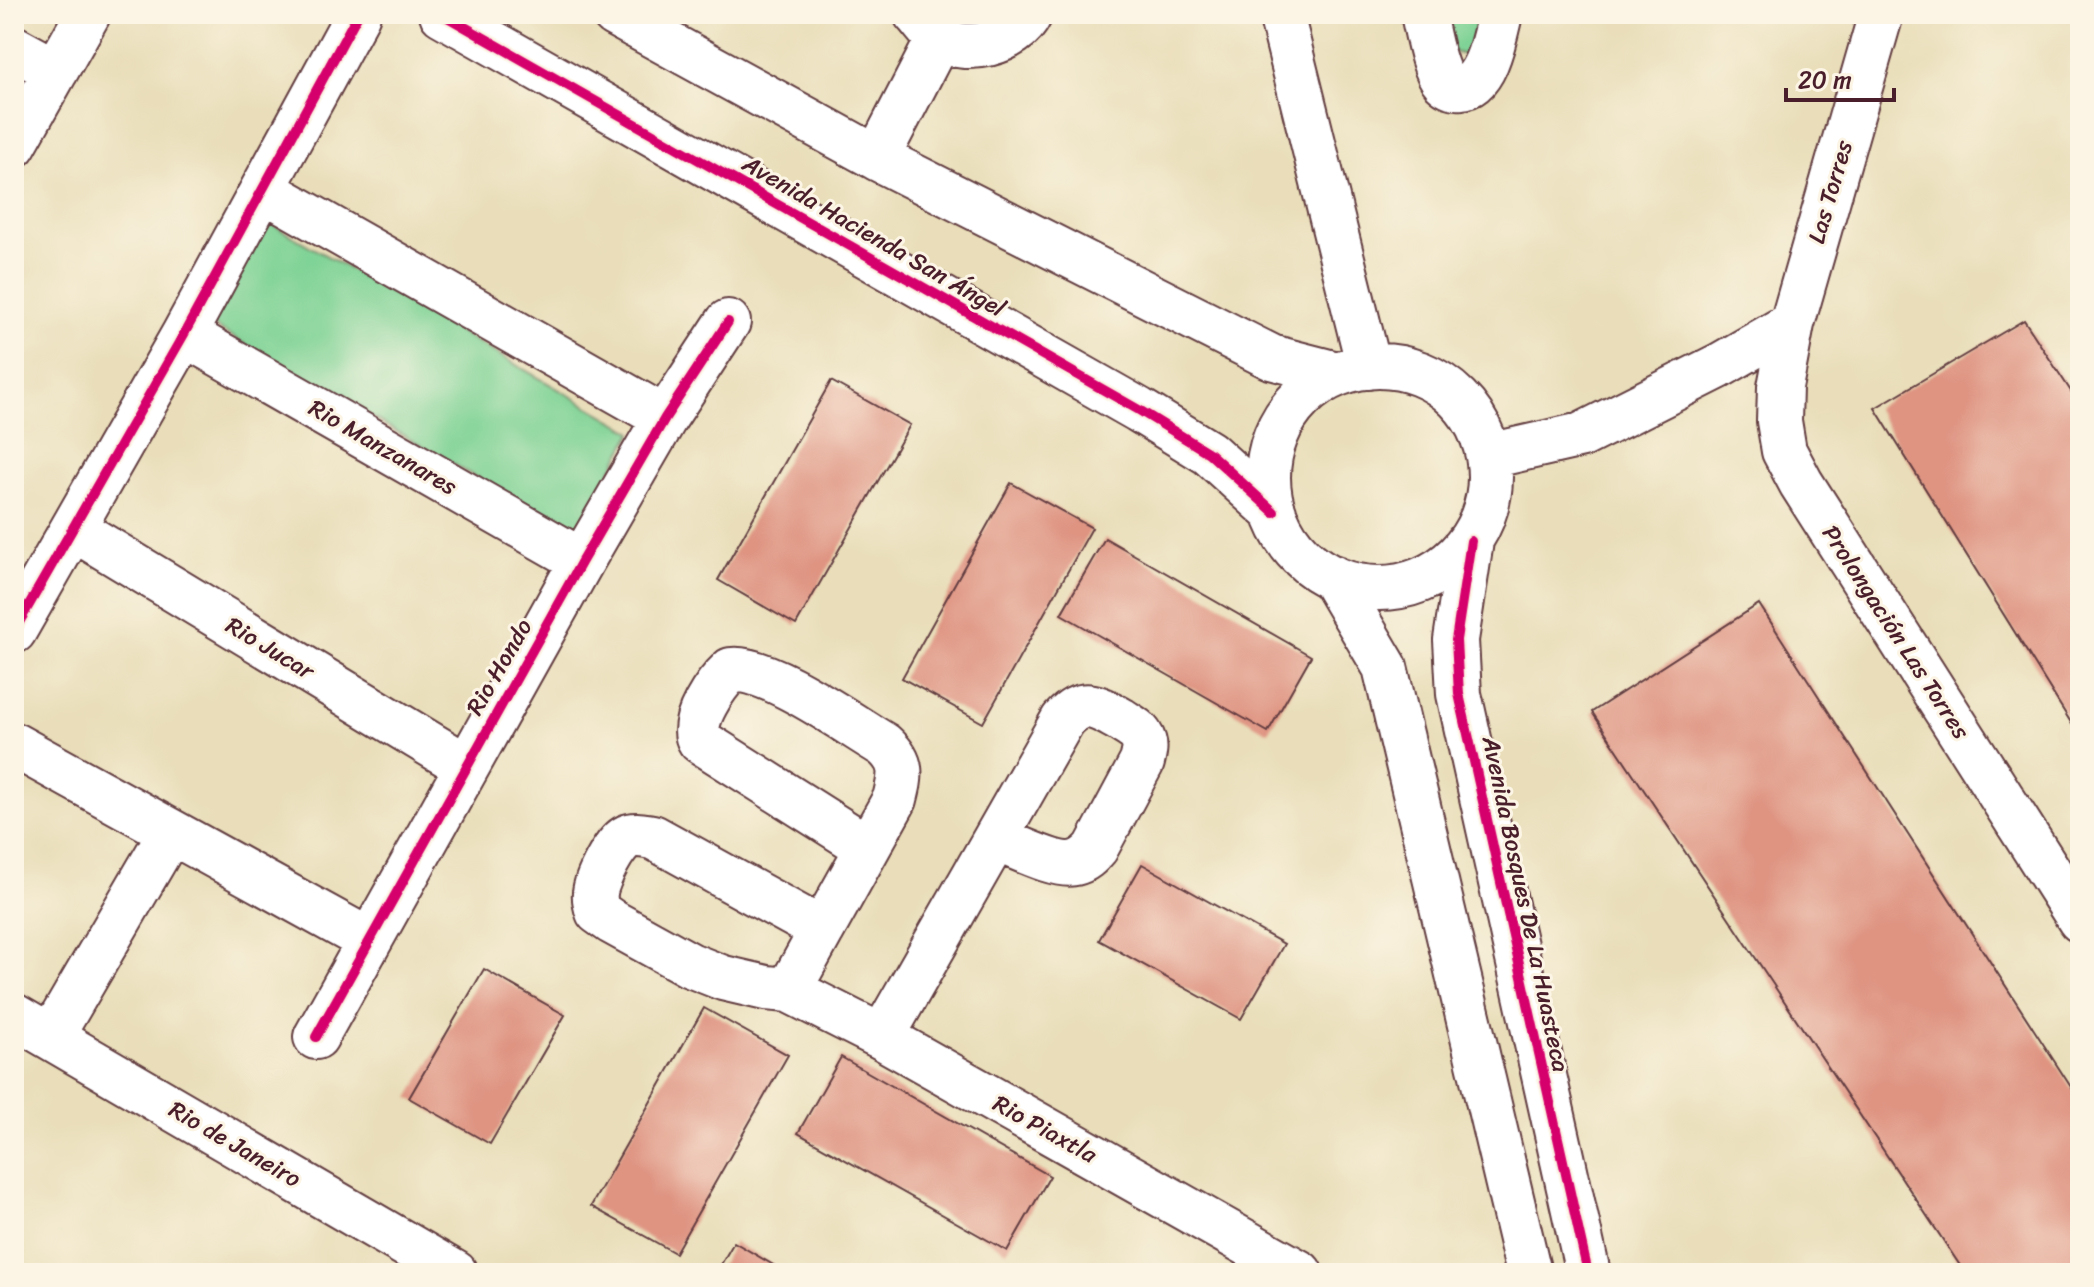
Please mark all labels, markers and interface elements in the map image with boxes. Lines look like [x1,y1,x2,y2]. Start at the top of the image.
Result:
scale bar [1786,52,1894,102]
text: 20 m [1798,59,1852,101]
street label: Las Torres [1795,135,1865,248]
street label: Avenida Hacienda San Ángel [733,143,1015,329]
street label: Rio Manzanares [301,387,465,507]
street label: Prolongación Las Torres [1811,516,1982,749]
street label: Rio Jucar [217,605,324,692]
street label: Rio Hondo [454,610,544,724]
street label: Avenida Bosques De La Huasteca [1470,731,1582,1076]
street label: Rio Piaxtla [985,1083,1106,1175]
street label: Rio de Janeiro [161,1089,309,1199]

